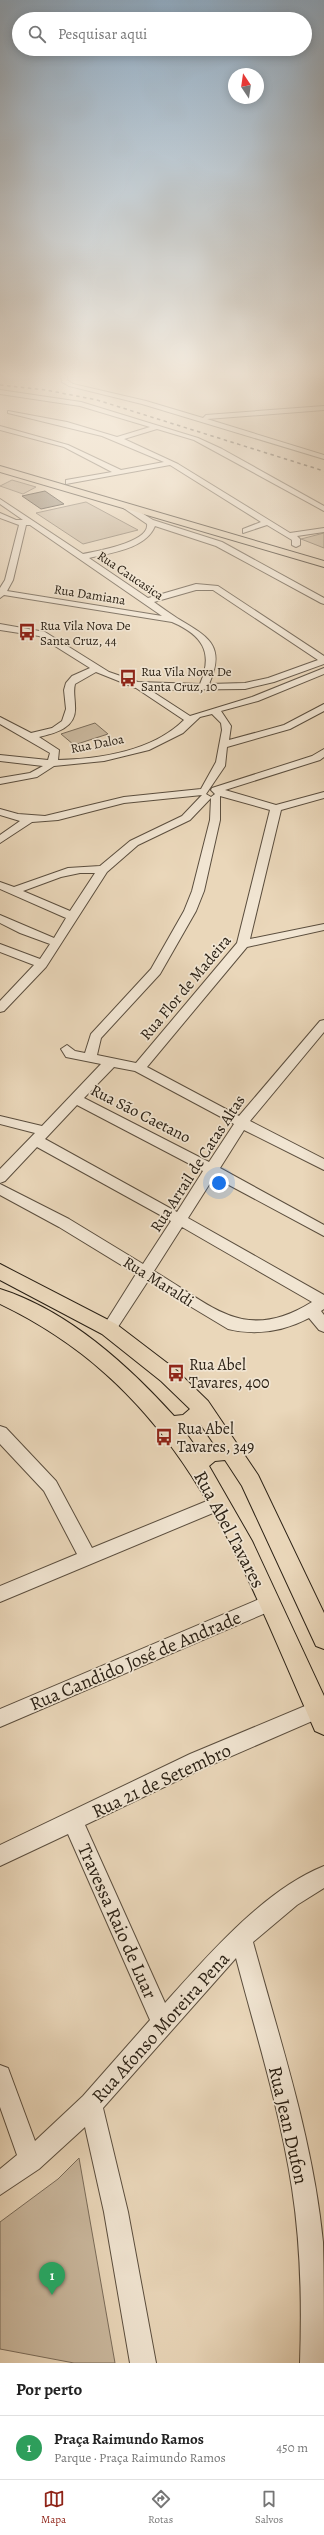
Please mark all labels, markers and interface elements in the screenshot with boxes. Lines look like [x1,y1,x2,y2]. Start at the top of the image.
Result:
search box [12,12,312,56]
icon: search [26,23,48,45]
text: Pesquisar aqui [58,24,147,44]
north arrow [228,68,264,104]
street label: Rua Caucasica [94,547,167,604]
street label: Rua Damiana [53,580,127,609]
place label: Rua Vila Nova De Santa Cruz, 44 [40,617,131,649]
bus stop icon: Rua Vila Nova De Santa Cruz, 44 [17,622,37,642]
place label: Rua Vila Nova De Santa Cruz, 10 [141,663,232,695]
bus stop icon: Rua Vila Nova De Santa Cruz, 10 [118,668,138,688]
street label: Rua Daloa [69,730,125,757]
street label: Rua Flor de Madeira [135,930,237,1045]
street label: Rua São Caetano [87,1079,194,1149]
street label: Rua Arrail de Catas Altas [145,1091,251,1236]
your location [209,1173,229,1193]
street label: Rua Maraldi [119,1251,198,1312]
place label: Rua Abel Tavares, 400 [189,1354,270,1394]
bus stop icon: Rua Abel Tavares, 400 [166,1363,186,1383]
place label: Rua Abel Tavares, 349 [177,1418,254,1458]
bus stop icon: Rua Abel Tavares, 349 [154,1427,174,1447]
street label: Rua Abel Tavares [187,1466,271,1593]
street label: Rua Candido José de Andrade [26,1605,245,1717]
street label: Rua 21 de Setembro [88,1737,235,1825]
street label: Travessa Raio de Luar [71,1840,163,2003]
street label: Rua Afonso Moreira Pena [86,1946,236,2109]
street label: Rua Jean Dufon [262,2064,314,2187]
pin: 1 [39,2262,65,2295]
text: Por perto [16,2378,82,2401]
text: Praça Raimundo Ramos [54,2429,204,2449]
text: 1 [27,2439,31,2456]
text: 450 m [276,2439,308,2456]
text: Parque · Praça Raimundo Ramos [54,2449,226,2466]
tab: Mapa [41,2488,66,2527]
tab: Rotas [148,2488,173,2527]
tab: Salvos [255,2488,283,2527]

